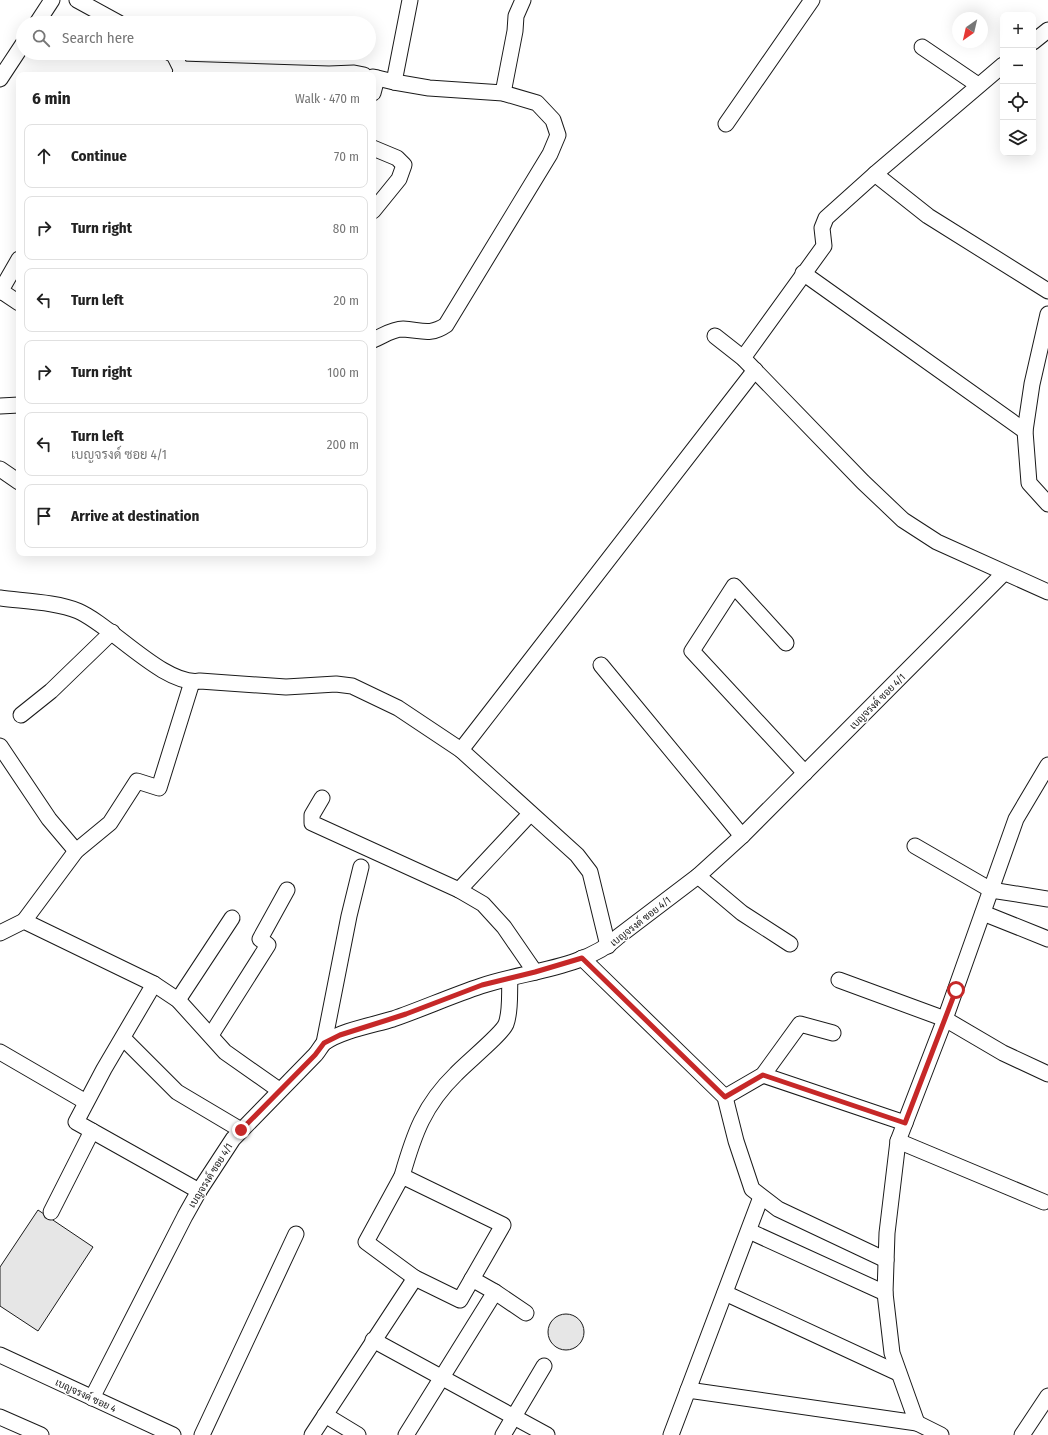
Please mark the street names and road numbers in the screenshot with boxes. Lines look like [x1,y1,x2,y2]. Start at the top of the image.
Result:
street label: เบญจรงด์ ซอย 4/1 [846,670,908,732]
street label: เบญจรงด์ ซอย 4/1 [607,893,673,949]
street label: เบญจรงด์ ซอย 4/1 [185,1140,235,1210]
street label: เบญจรงด์ ซอย 4 [53,1375,119,1415]

